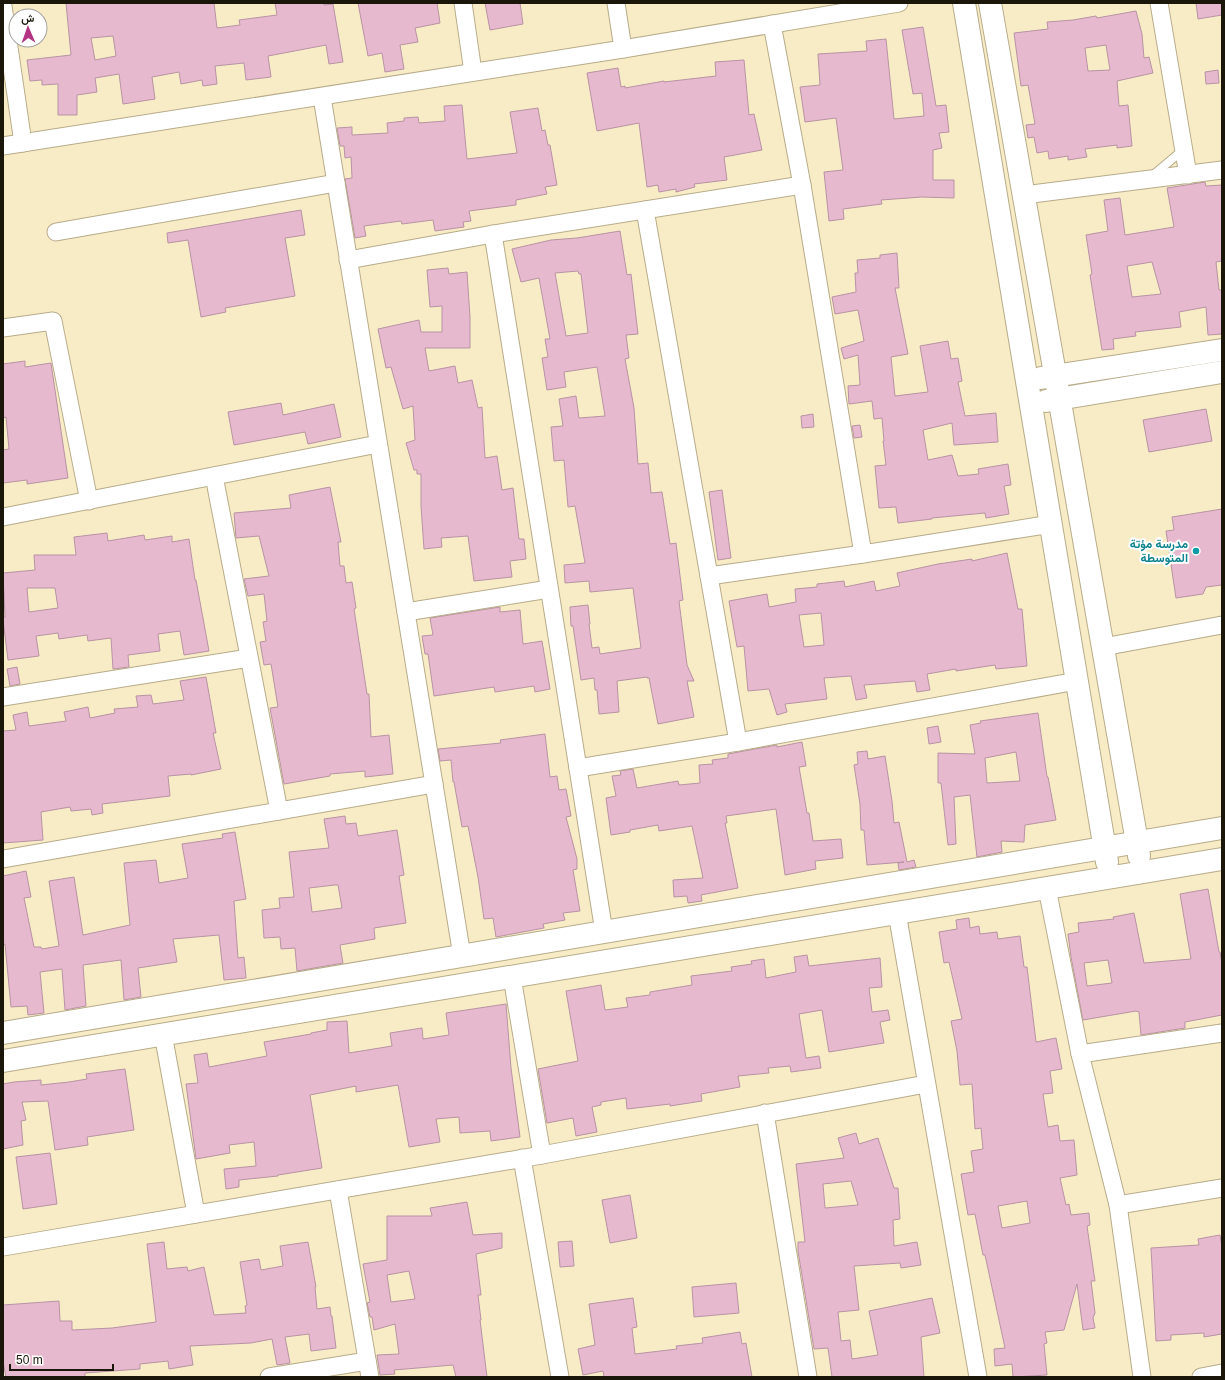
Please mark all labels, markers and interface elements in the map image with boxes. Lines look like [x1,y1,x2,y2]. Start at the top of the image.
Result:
north arrow [8,8,48,48]
text: ش [21,12,35,25]
place label: مدرسة مؤتة المتوسطة [1130,537,1188,566]
marker: مدرسة مؤتة المتوسطة [1191,546,1201,556]
scale bar [10,1346,113,1372]
text: 50 m [16,1353,43,1367]

